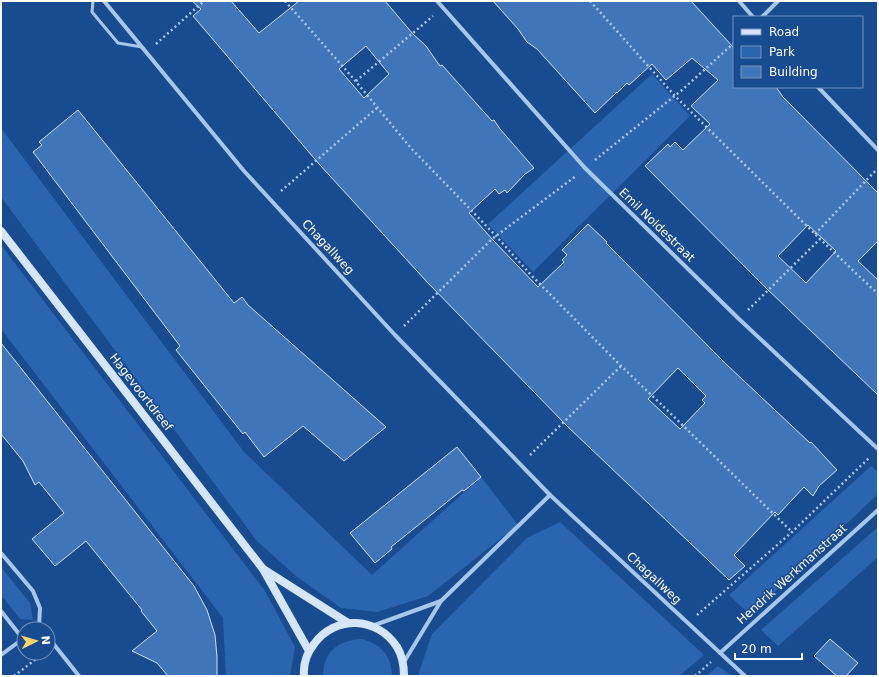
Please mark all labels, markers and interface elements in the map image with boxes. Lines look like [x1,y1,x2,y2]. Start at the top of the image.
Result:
legend [733,16,863,88]
text: Road [769,25,799,39]
text: Park [769,45,795,59]
text: Building [769,65,818,79]
street label: Emil Noldestraat [616,185,698,265]
street label: Chagallweg [299,217,357,277]
street label: Hagevoortdreef [107,351,176,434]
street label: Hendrik Werkmanstraat [734,521,850,627]
street label: Chagallweg [624,549,684,607]
north arrow [16,621,56,661]
text: N [39,635,52,645]
scale bar [735,635,802,661]
text: 20 m [741,642,772,656]

